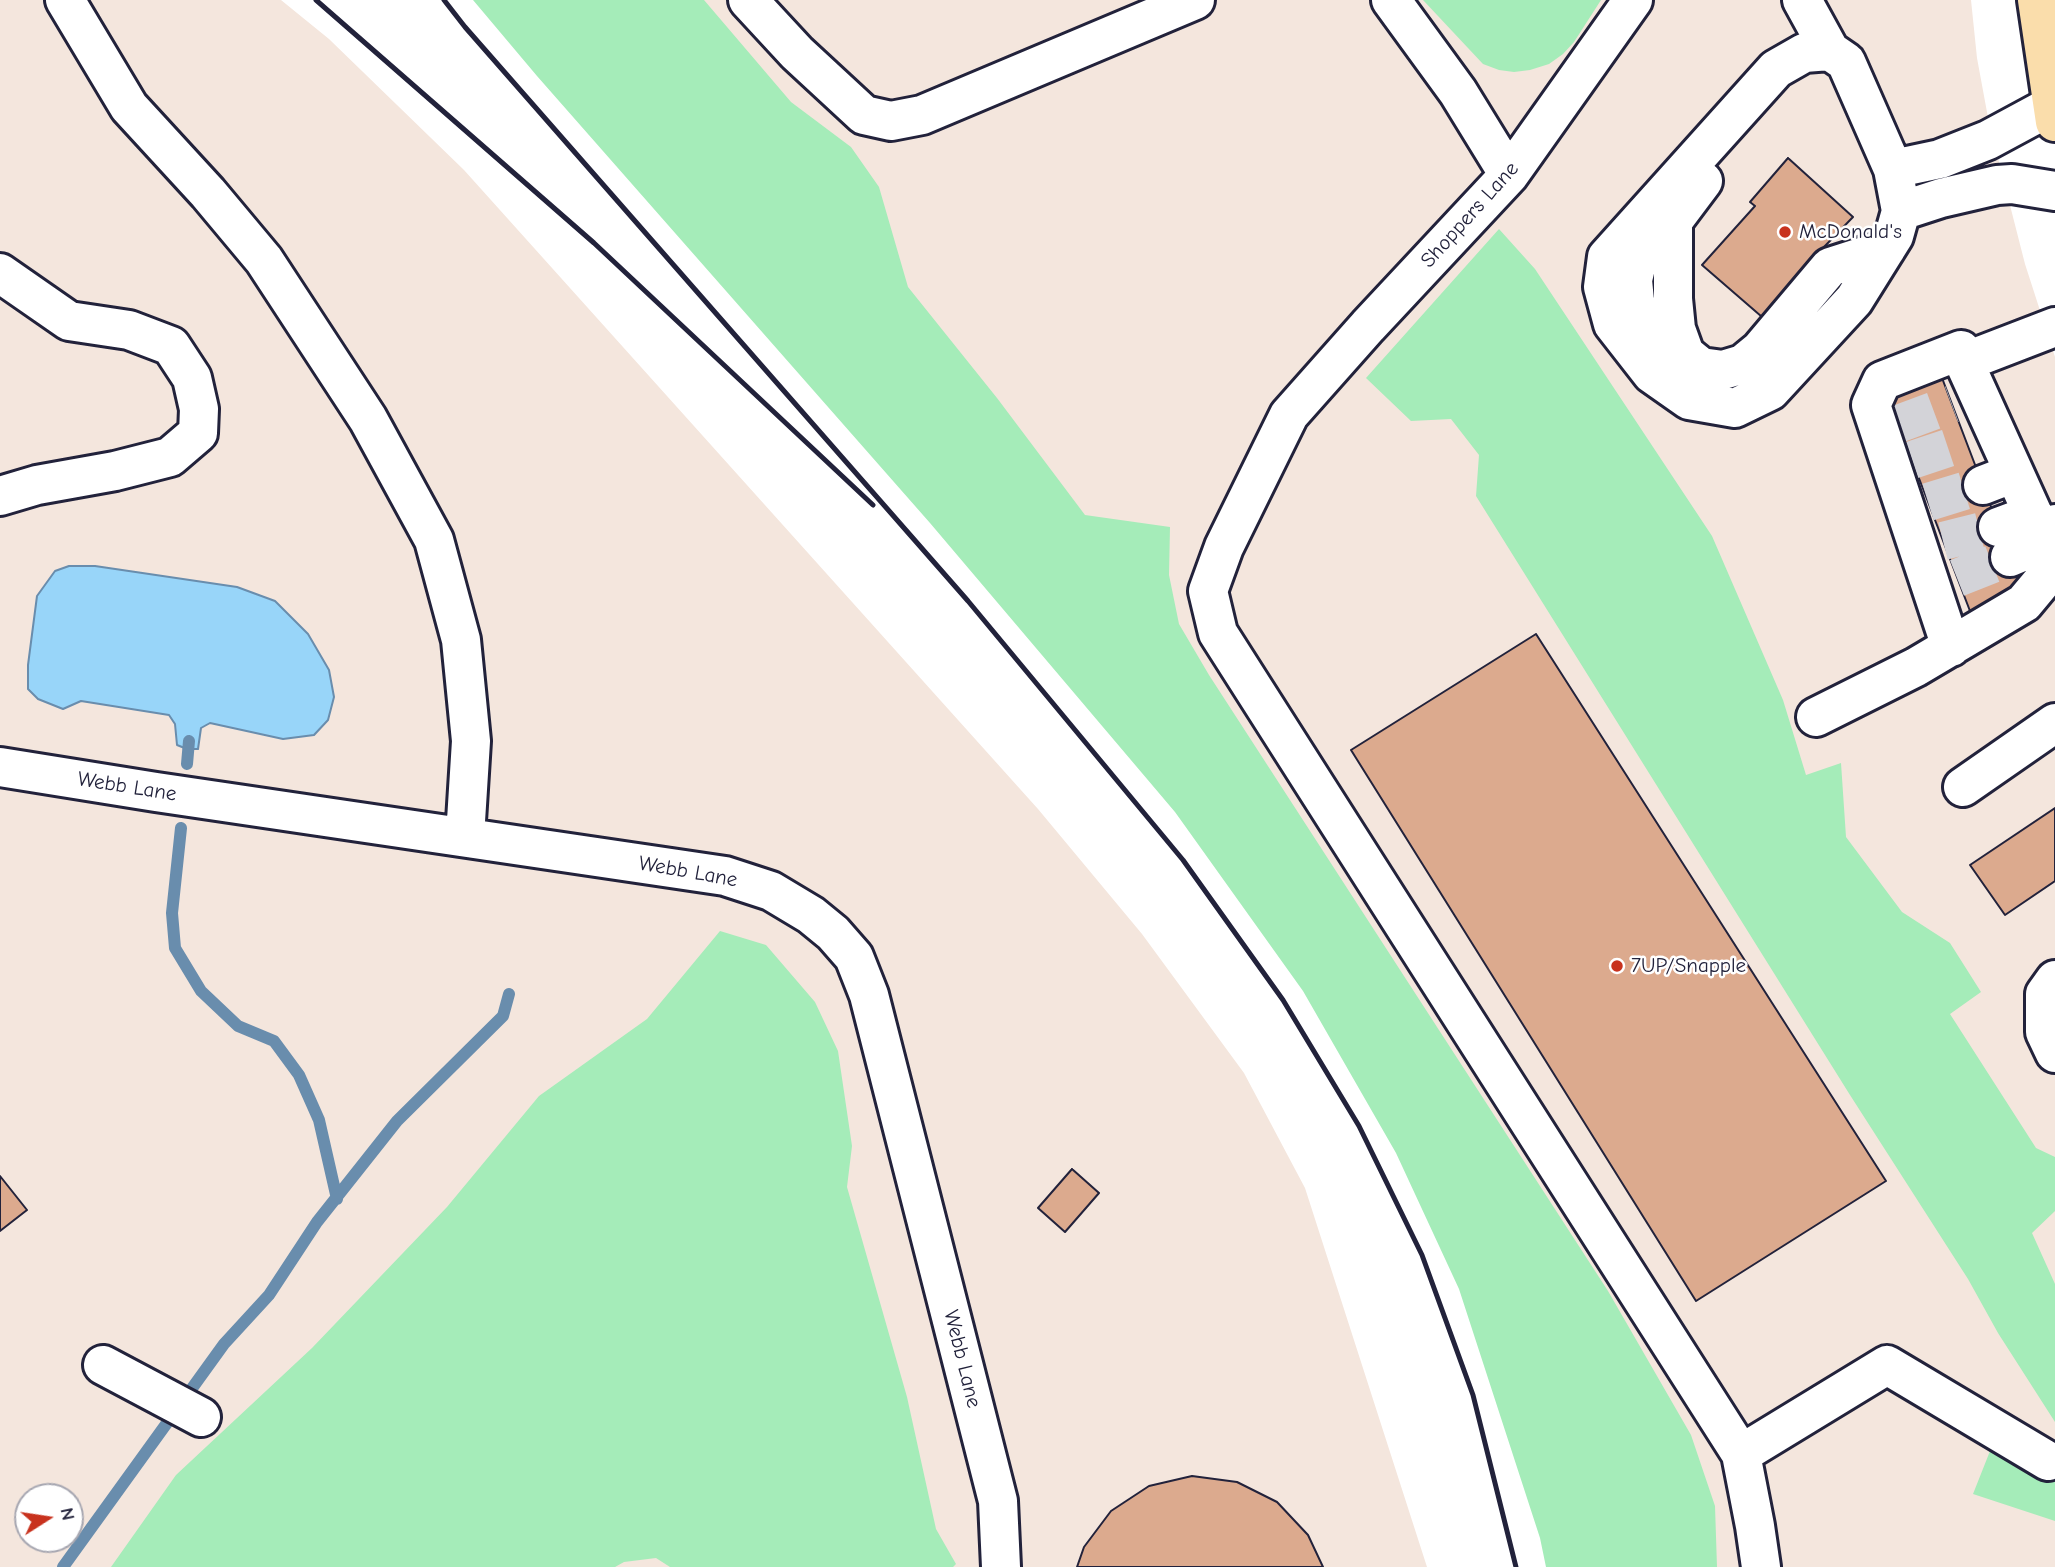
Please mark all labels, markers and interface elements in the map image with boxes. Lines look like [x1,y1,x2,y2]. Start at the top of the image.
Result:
street label: Shoppers Lane [1416,157,1524,273]
place label: McDonald's [1799,219,1902,245]
marker: McDonald's [1777,224,1793,240]
street label: Webb Lane [76,767,178,807]
street label: Webb Lane [637,851,739,893]
place label: 7UP/Snapple [1631,953,1746,979]
marker: 7UP/Snapple [1609,958,1625,974]
street label: Webb Lane [938,1307,986,1411]
north arrow [14,1483,84,1553]
text: N [56,1506,80,1522]

